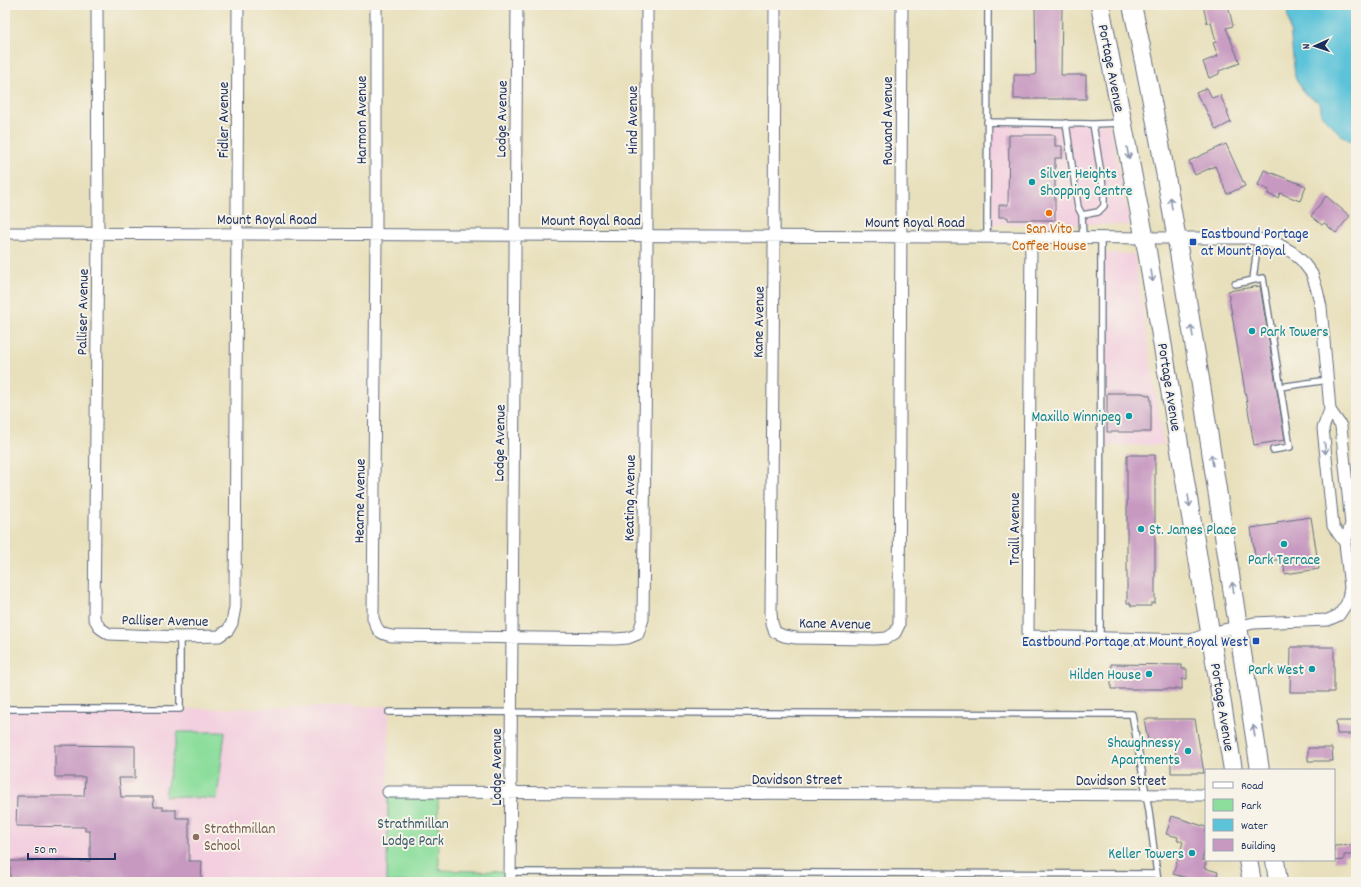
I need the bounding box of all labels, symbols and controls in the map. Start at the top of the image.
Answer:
street label: Portage Avenue [1091,22,1129,115]
north arrow [1295,26,1335,66]
text: N [1299,43,1315,50]
street label: Harmon Avenue [352,75,374,164]
street label: Rowand Avenue [878,76,900,166]
street label: Lodge Avenue [491,80,515,158]
street label: Fidler Avenue [214,81,236,158]
street label: Hind Avenue [623,85,645,154]
one-way arrow [1125,146,1133,159]
place label: Silver Heights Shopping Centre [1040,164,1133,203]
marker: Silver Heights Shopping Centre [1027,177,1037,187]
one-way arrow [1167,197,1175,210]
marker: San Vito Coffee House [1044,208,1054,218]
street label: Mount Royal Road [217,210,317,232]
street label: Mount Royal Road [541,211,641,233]
street label: Mount Royal Road [865,213,965,235]
place label: San Vito Coffee House [1012,219,1087,258]
place label: Eastbound Portage at Mount Royal [1201,224,1309,263]
marker: Eastbound Portage at Mount Royal [1188,237,1198,247]
street label: Palliser Avenue [72,268,96,356]
one-way arrow [1148,270,1156,283]
street label: Kane Avenue [748,285,772,358]
place label: Park Towers [1260,322,1328,344]
one-way arrow [1188,325,1196,338]
marker: Park Towers [1247,326,1257,336]
street label: Portage Avenue [1150,342,1186,434]
street label: Lodge Avenue [489,404,513,482]
place label: Maxillo Winnipeg [1032,407,1121,429]
marker: Maxillo Winnipeg [1124,411,1134,421]
one-way arrow [1321,441,1329,454]
street label: Keating Avenue [619,454,643,542]
one-way arrow [1208,454,1216,467]
street label: Hearne Avenue [349,458,373,544]
street label: Traill Avenue [1005,492,1027,565]
one-way arrow [1185,494,1193,507]
place label: St. James Place [1149,520,1237,542]
marker: St. James Place [1136,524,1146,534]
marker: Park Terrace [1279,539,1289,549]
place label: Park Terrace [1248,550,1321,572]
one-way arrow [1229,582,1237,595]
street label: Palliser Avenue [121,610,209,634]
street label: Kane Avenue [799,613,872,637]
place label: Eastbound Portage at Mount Royal West [1022,632,1248,654]
marker: Eastbound Portage at Mount Royal West [1251,636,1261,646]
place label: Park West [1248,660,1304,682]
street label: Portage Avenue [1203,662,1239,754]
marker: Park West [1307,664,1317,674]
place label: Hilden House [1069,665,1141,687]
marker: Hilden House [1144,669,1154,679]
one-way arrow [1250,725,1258,738]
street label: Lodge Avenue [487,728,509,806]
place label: Shaughnessy Apartments [1107,733,1181,772]
marker: Shaughnessy Apartments [1183,746,1193,756]
legend [1205,769,1335,861]
street label: Davidson Street [752,770,843,792]
street label: Davidson Street [1076,771,1167,793]
text: Road [1241,778,1263,795]
text: Park [1241,798,1262,815]
park label: Strathmillan Lodge Park [377,814,449,853]
text: Water [1241,818,1268,835]
place label: Strathmillan School [204,819,275,858]
marker: Strathmillan School [191,832,201,842]
scale bar [28,835,115,861]
text: Building [1241,838,1276,855]
text: 50 m [34,842,57,859]
place label: Keller Towers [1108,844,1184,866]
marker: Keller Towers [1187,848,1197,858]

